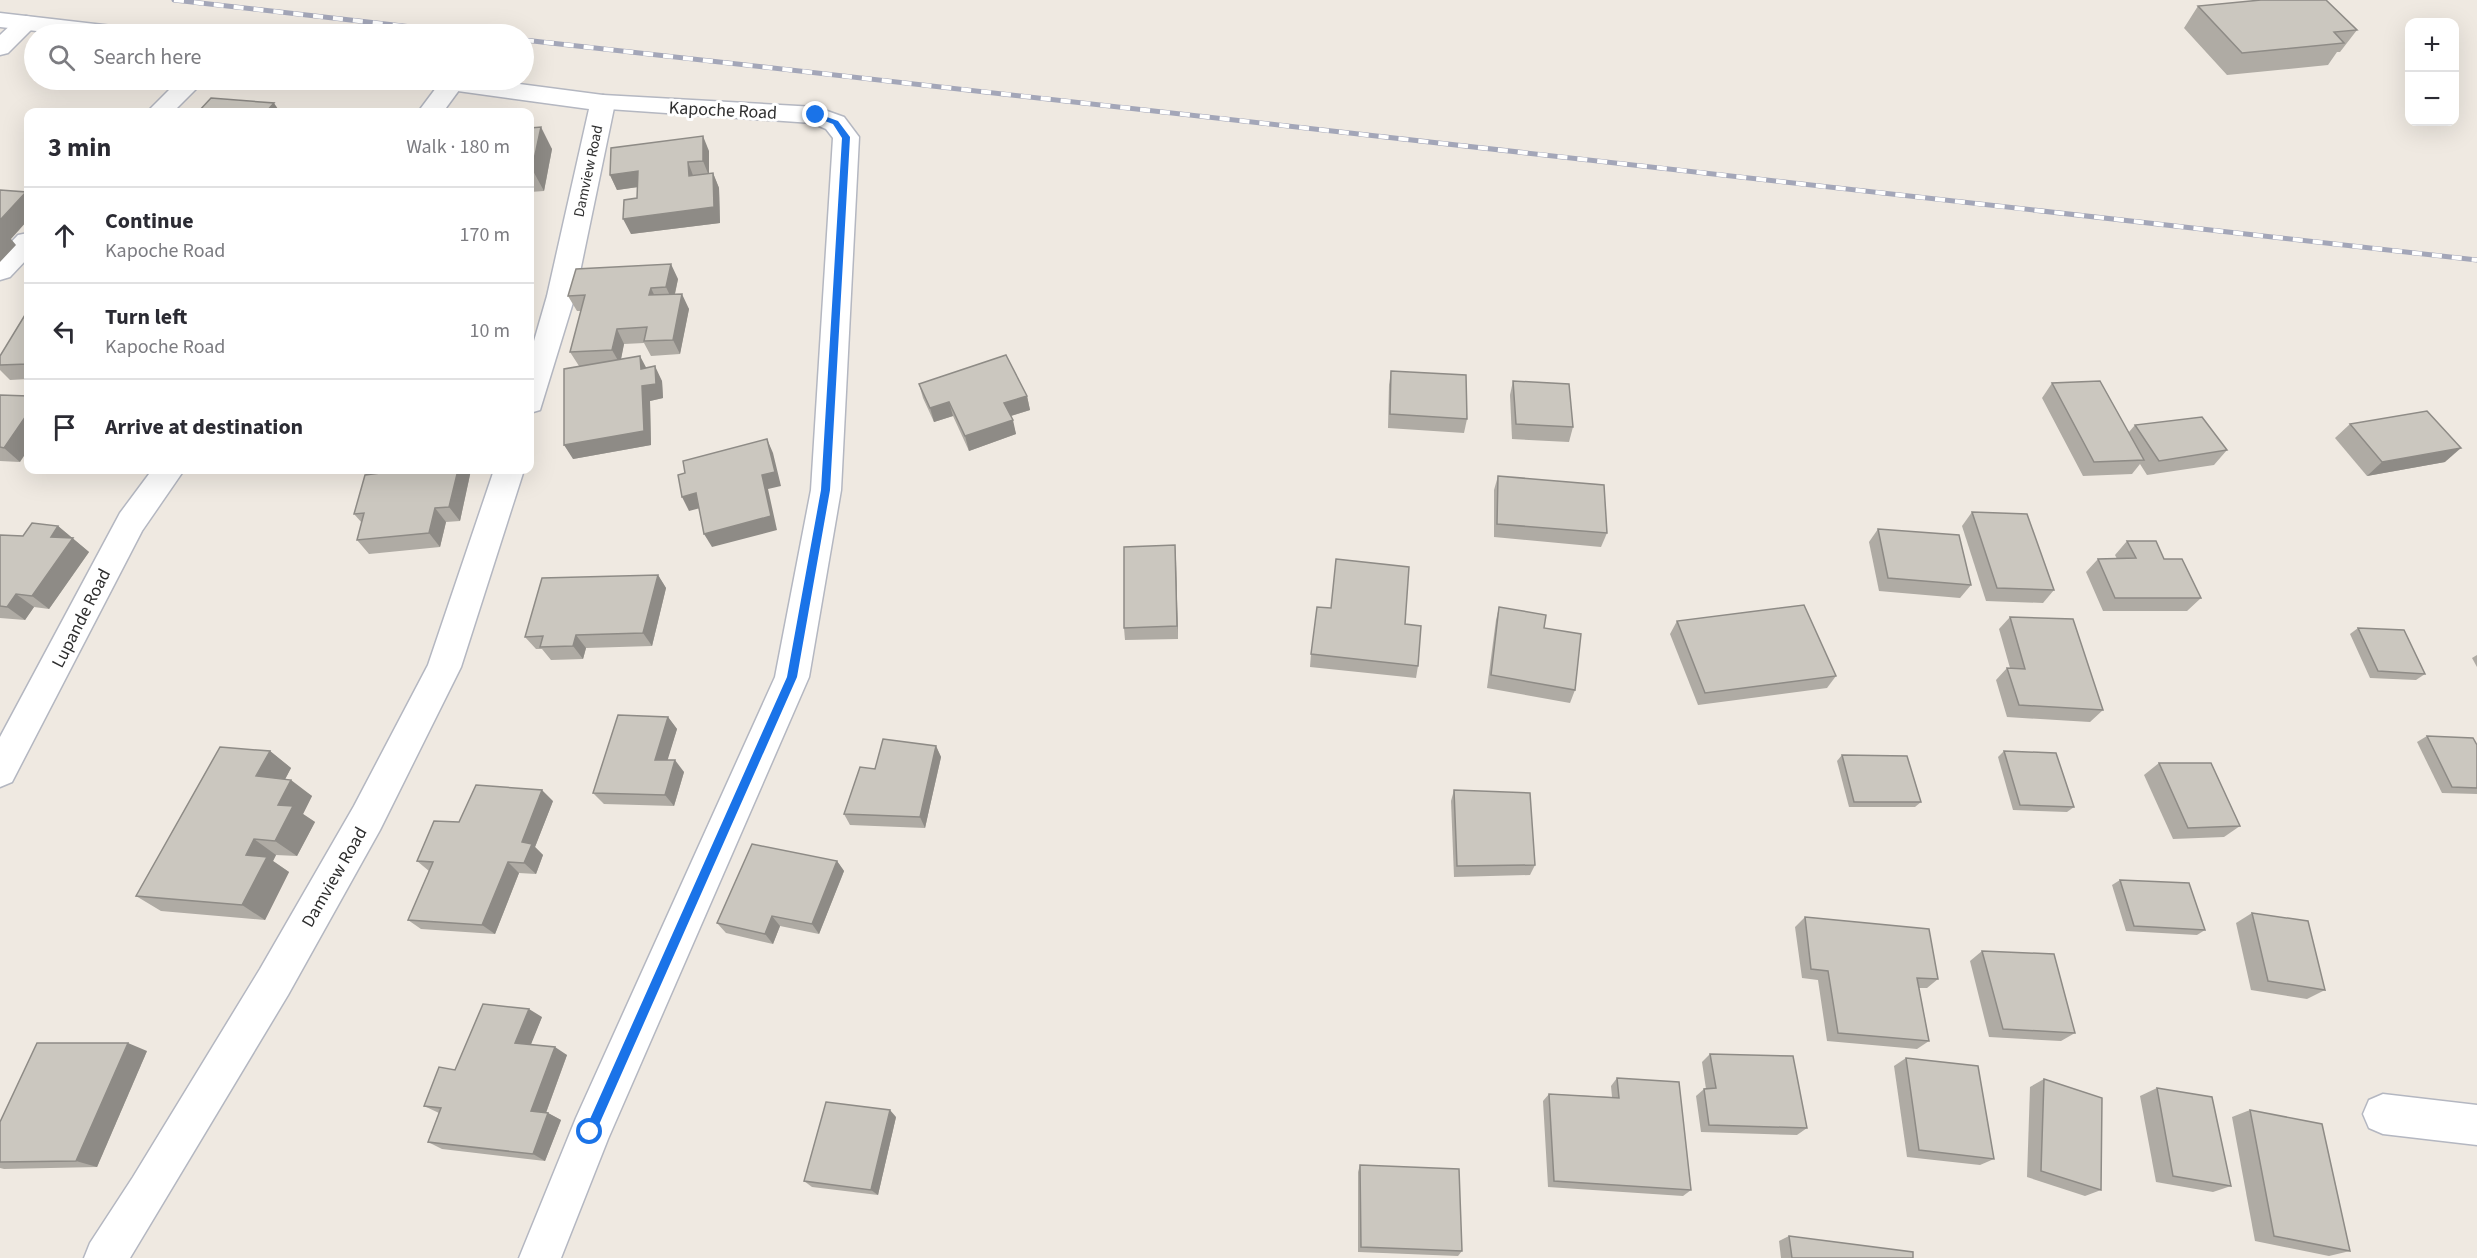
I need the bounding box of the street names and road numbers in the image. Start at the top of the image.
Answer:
street label: Kapoche Road [668,95,778,126]
street label: Damview Road [569,123,608,219]
street label: Lupande Road [46,564,117,672]
street label: Damview Road [296,822,373,932]

